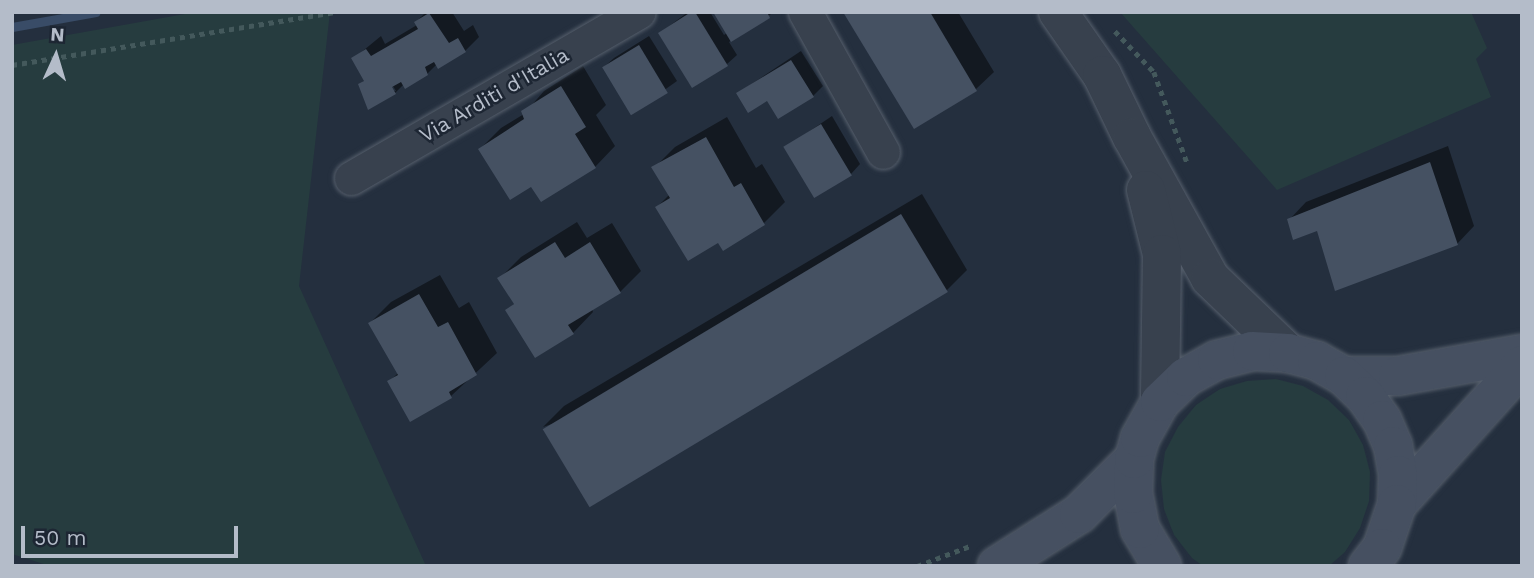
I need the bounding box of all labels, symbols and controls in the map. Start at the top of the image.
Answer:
north arrow [21,21,91,91]
text: N [50,23,65,47]
street label: Via Arditi d'Italia [414,42,574,148]
scale bar [24,512,242,556]
text: 50 m [34,525,86,550]

